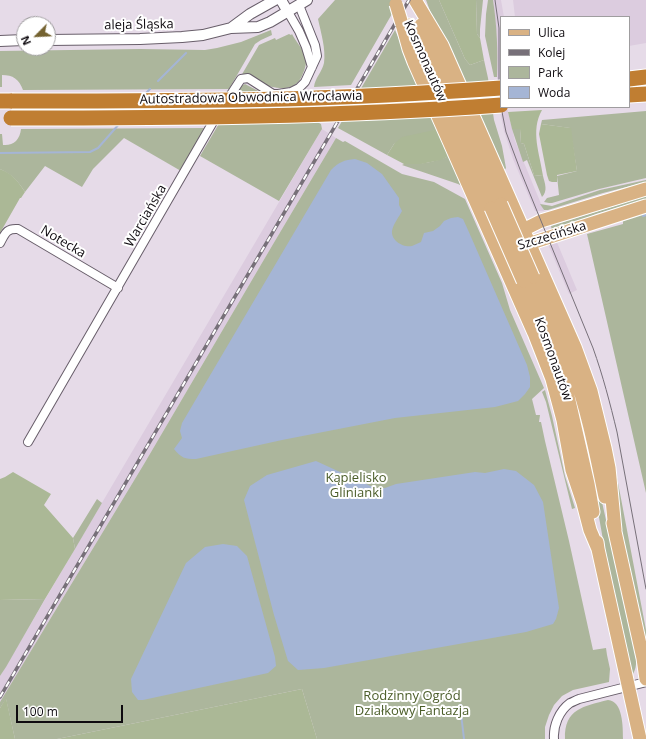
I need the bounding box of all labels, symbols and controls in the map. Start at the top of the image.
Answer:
north arrow [16,16,56,56]
legend [500,16,630,108]
street label: aleja Śląska [104,17,174,33]
street label: Kosmonautów [400,18,450,104]
text: Ulica [538,24,565,41]
text: N [17,34,34,48]
text: Kolej [538,44,565,61]
text: Park [538,64,563,81]
text: Woda [538,84,570,101]
street label: Autostradowa Obwodnica Wrocławia [139,88,363,108]
street label: Warciańska [122,182,170,250]
street label: Szczecińska [516,218,588,254]
street label: Notecka [38,222,88,262]
street label: Kosmonautów [531,315,575,403]
park label: Kąpielisko Glinianki [325,470,387,501]
park label: Rodzinny Ogród Działkowy Fantazja [355,688,469,719]
scale bar [18,697,125,723]
text: 100 m [23,703,58,720]

